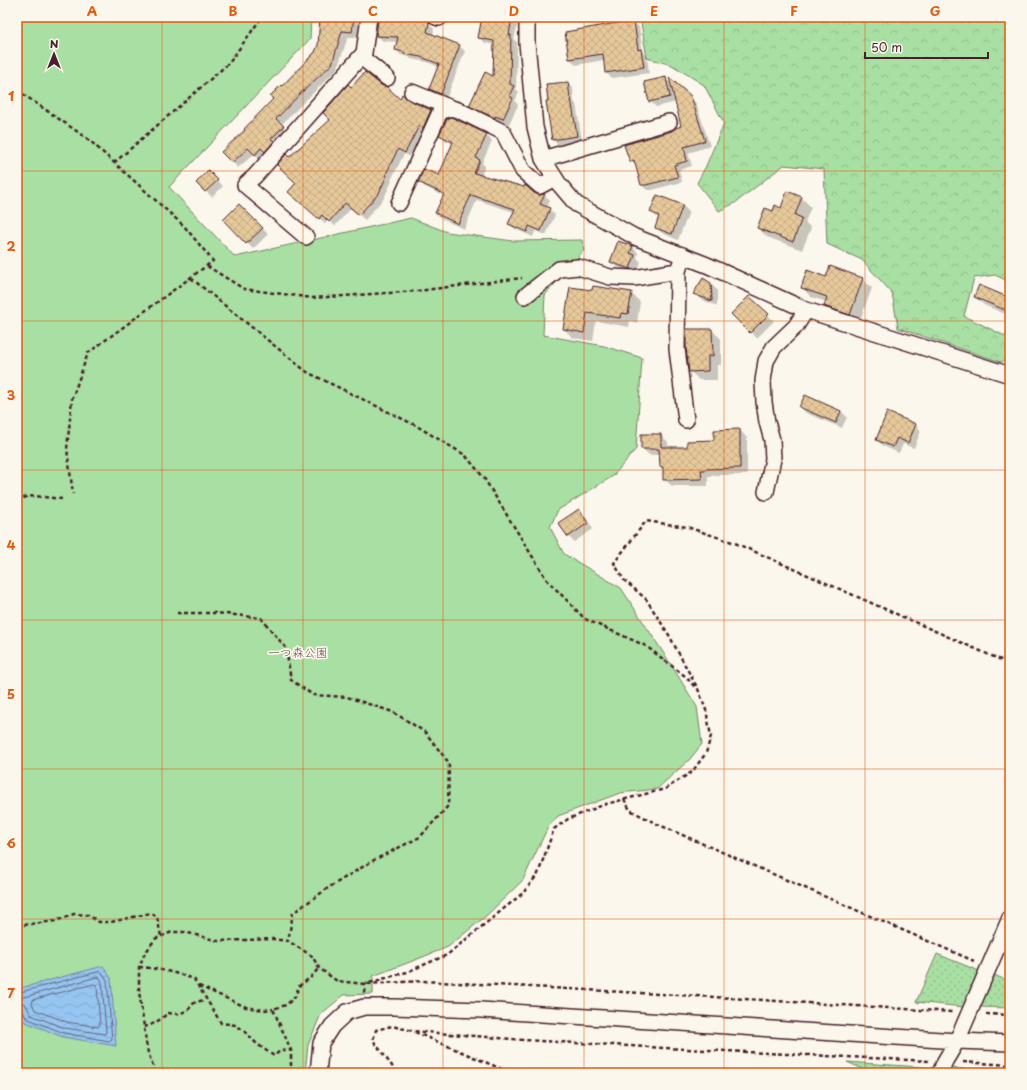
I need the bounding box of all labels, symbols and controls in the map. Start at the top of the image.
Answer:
text: A [87,1,97,20]
text: B [229,1,238,20]
text: C [368,1,378,20]
text: D [509,1,519,20]
text: E [650,1,658,20]
text: F [790,1,798,20]
text: G [930,1,940,20]
north arrow [34,34,74,74]
scale bar [865,34,988,60]
text: N [50,35,59,52]
text: 50 m [871,38,902,56]
text: 1 [8,86,14,105]
text: 2 [6,236,16,255]
text: 3 [7,385,16,404]
text: 4 [7,535,16,554]
park label: 一つ森公園 [268,643,328,661]
text: 5 [7,684,15,703]
text: 6 [6,833,16,852]
text: 7 [7,983,15,1002]

